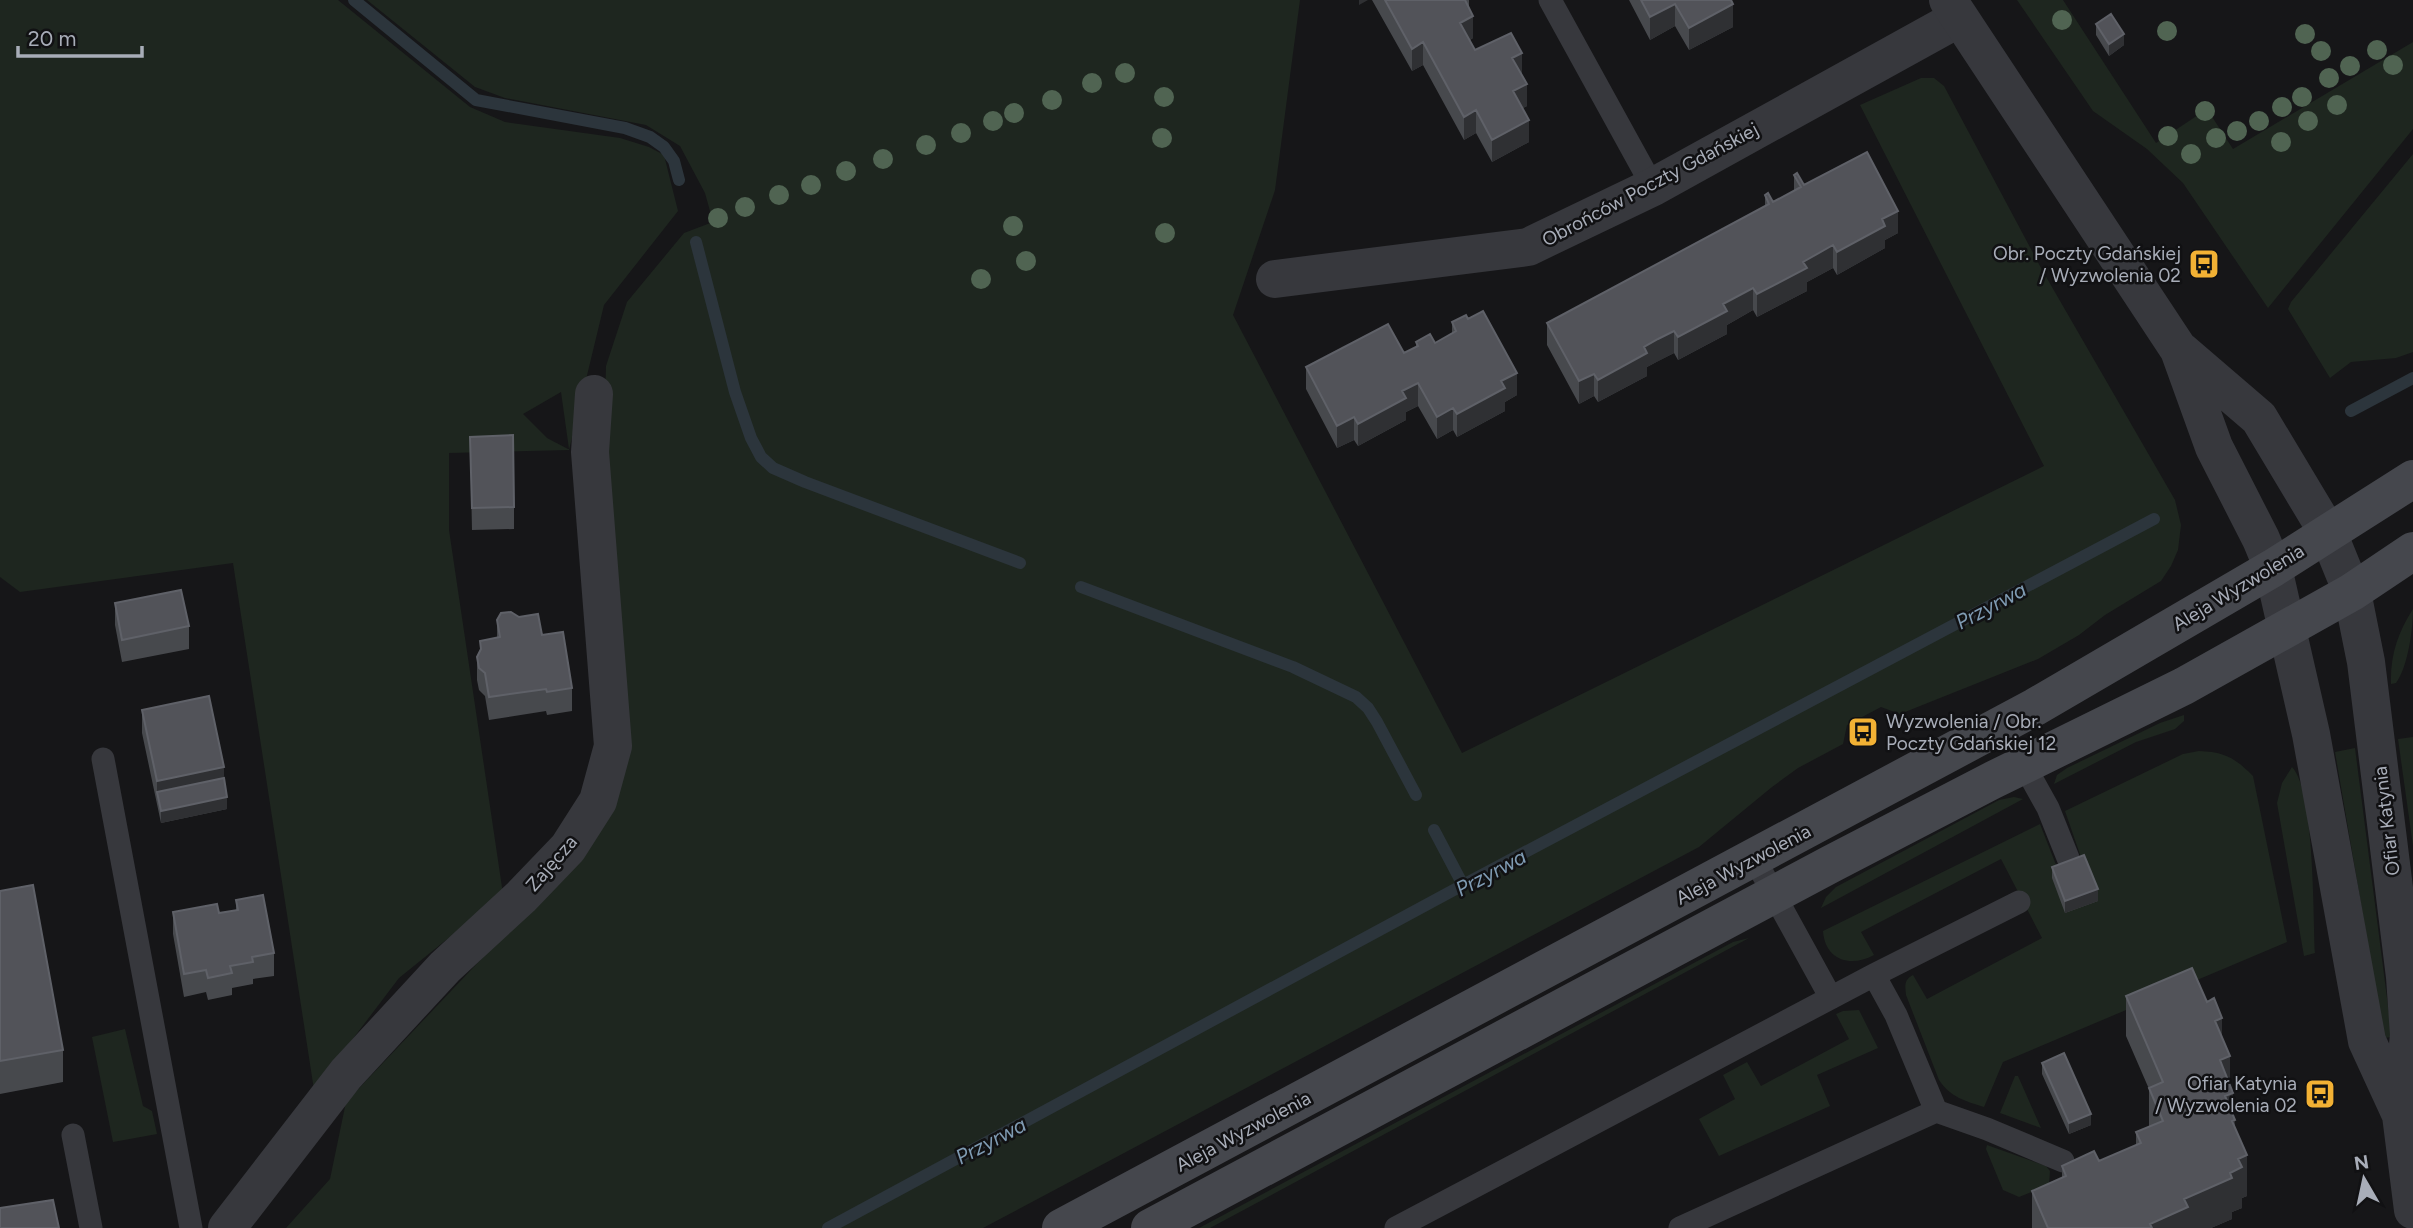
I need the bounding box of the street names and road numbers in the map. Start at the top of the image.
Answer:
street label: Obrońców Poczty Gdańskiej [1538,118,1762,251]
street label: Aleja Wyzwolenia [2168,539,2308,636]
street label: Ofiar Katynia [2368,765,2405,877]
street label: Aleja Wyzwolenia [1672,819,1815,910]
street label: Zajęcza [521,831,582,896]
street label: Aleja Wyzwolenia [1172,1086,1315,1177]

